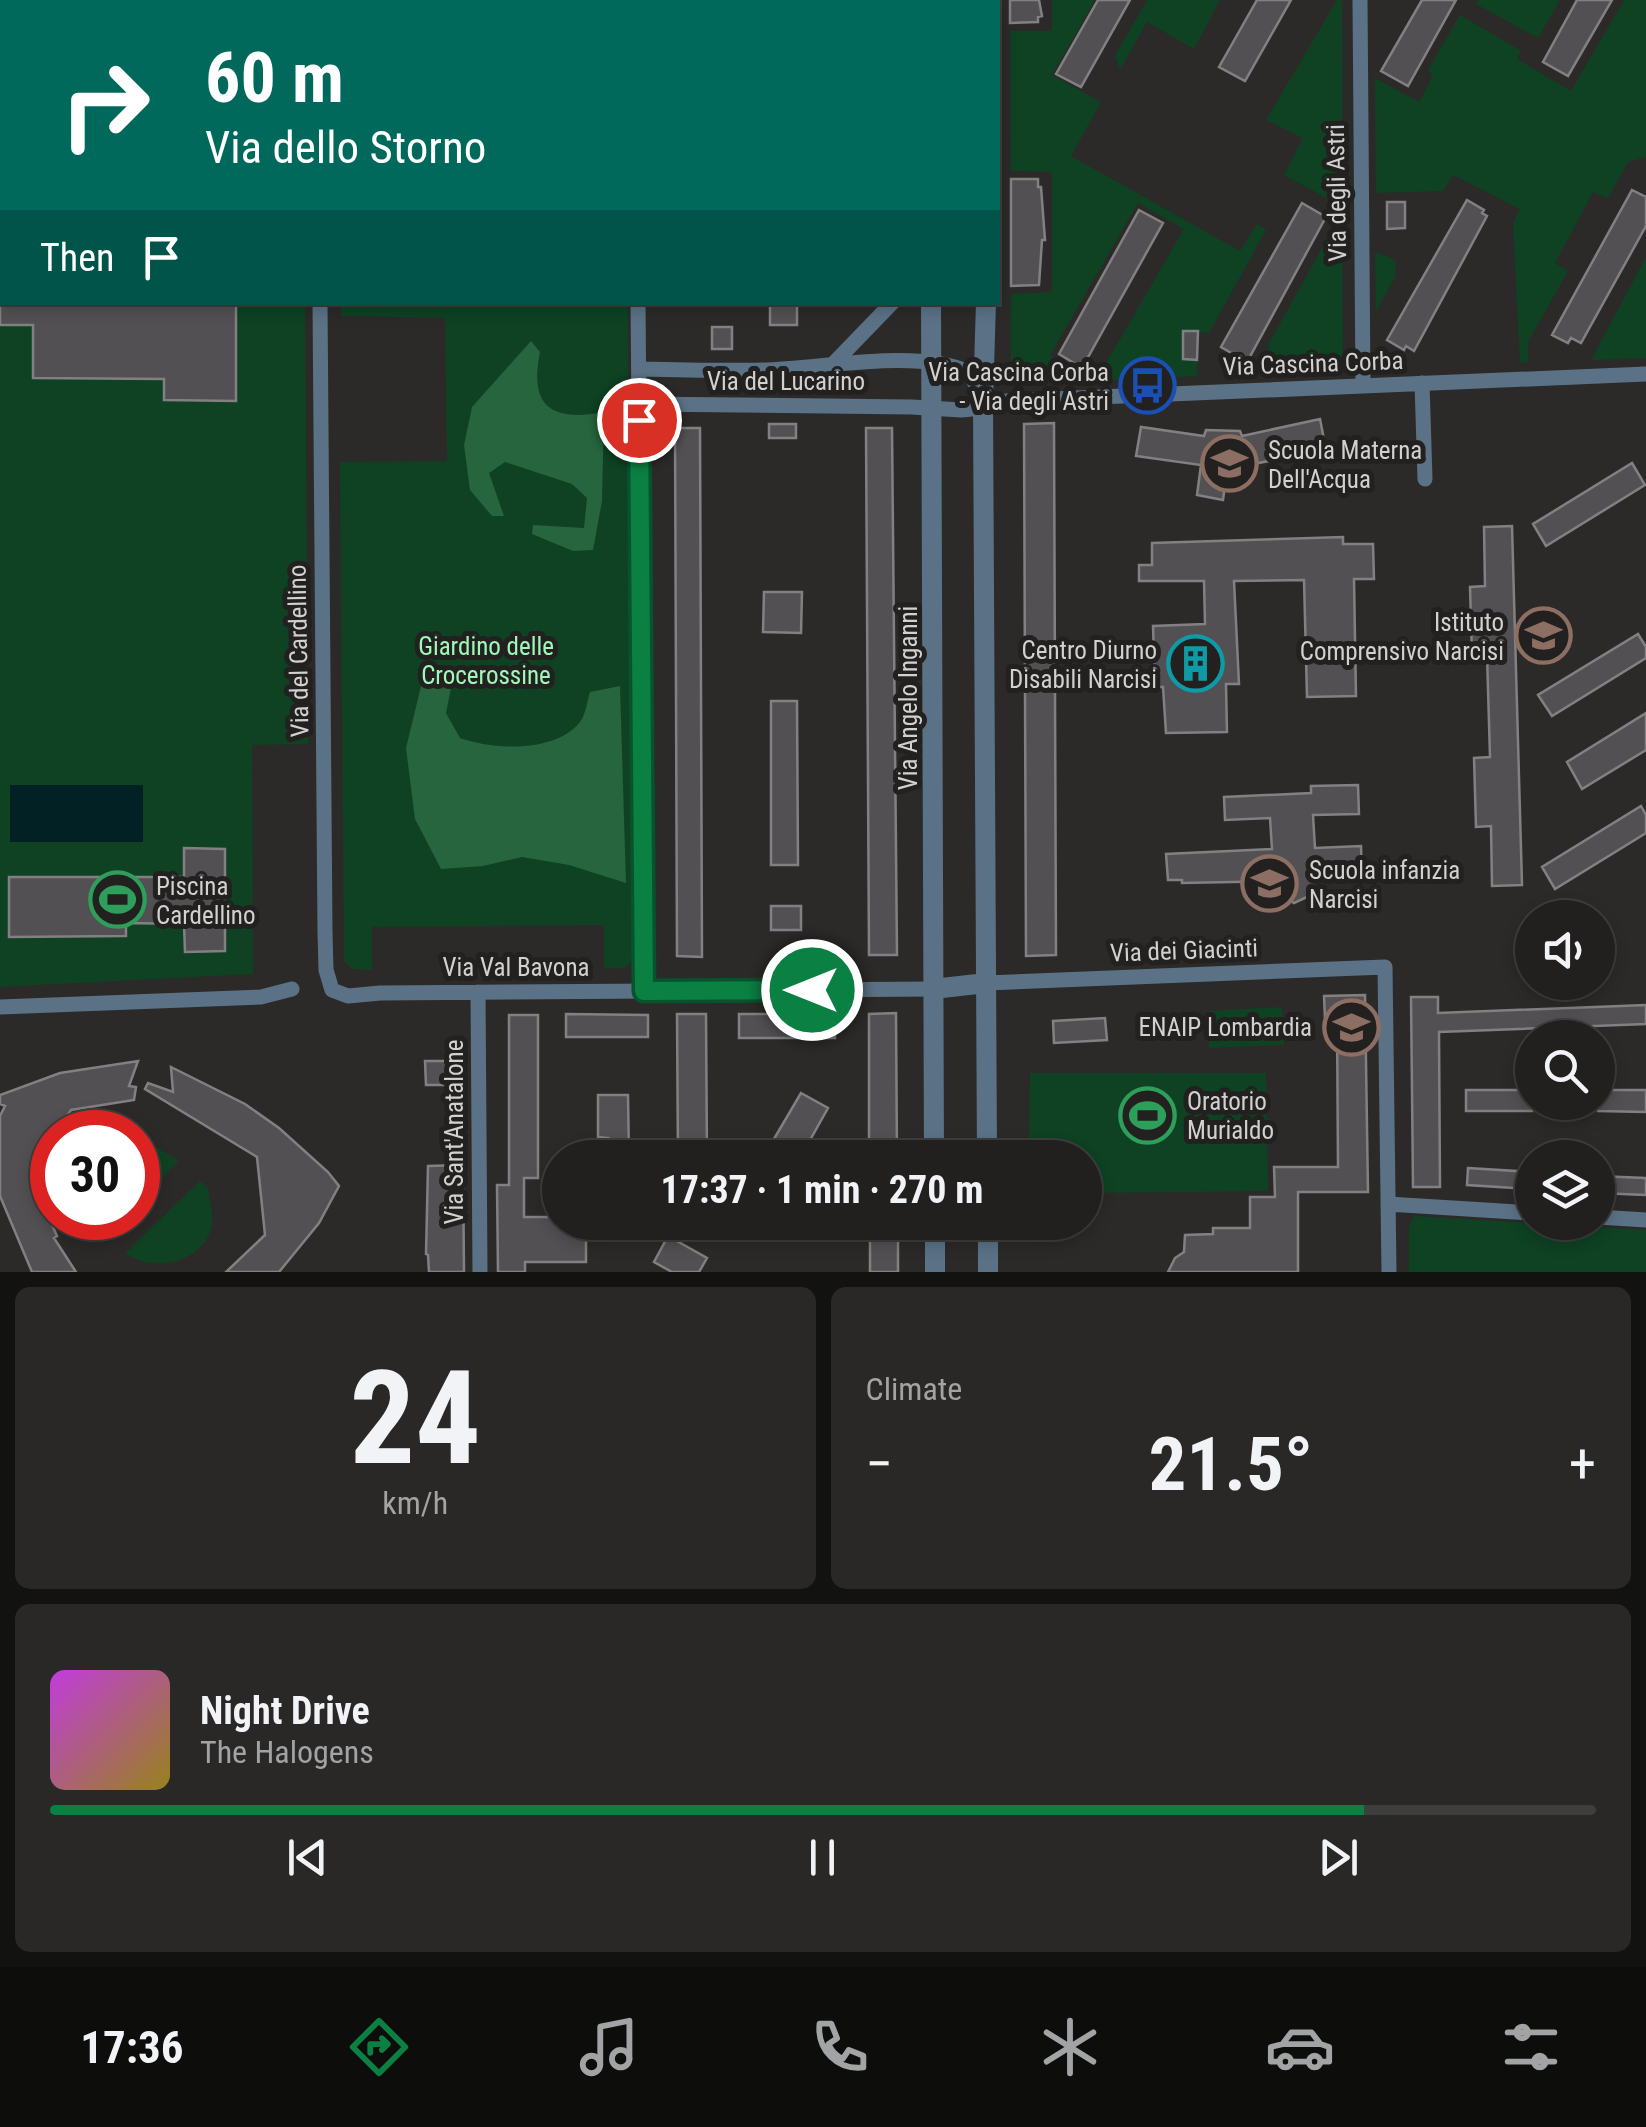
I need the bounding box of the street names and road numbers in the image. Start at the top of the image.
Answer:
street label: Via degli Astri [1321,124,1352,262]
street label: Via Cascina Corba [1222,346,1404,381]
street label: Via del Lucarino [707,367,865,396]
street label: Via del Cardellino [282,564,315,738]
street label: Via Angelo Inganni [894,606,923,790]
street label: Via dei Giacinti [1110,933,1259,968]
street label: Via Val Bavona [443,953,589,982]
street label: Via Sant'Anatalone [440,1040,469,1224]

